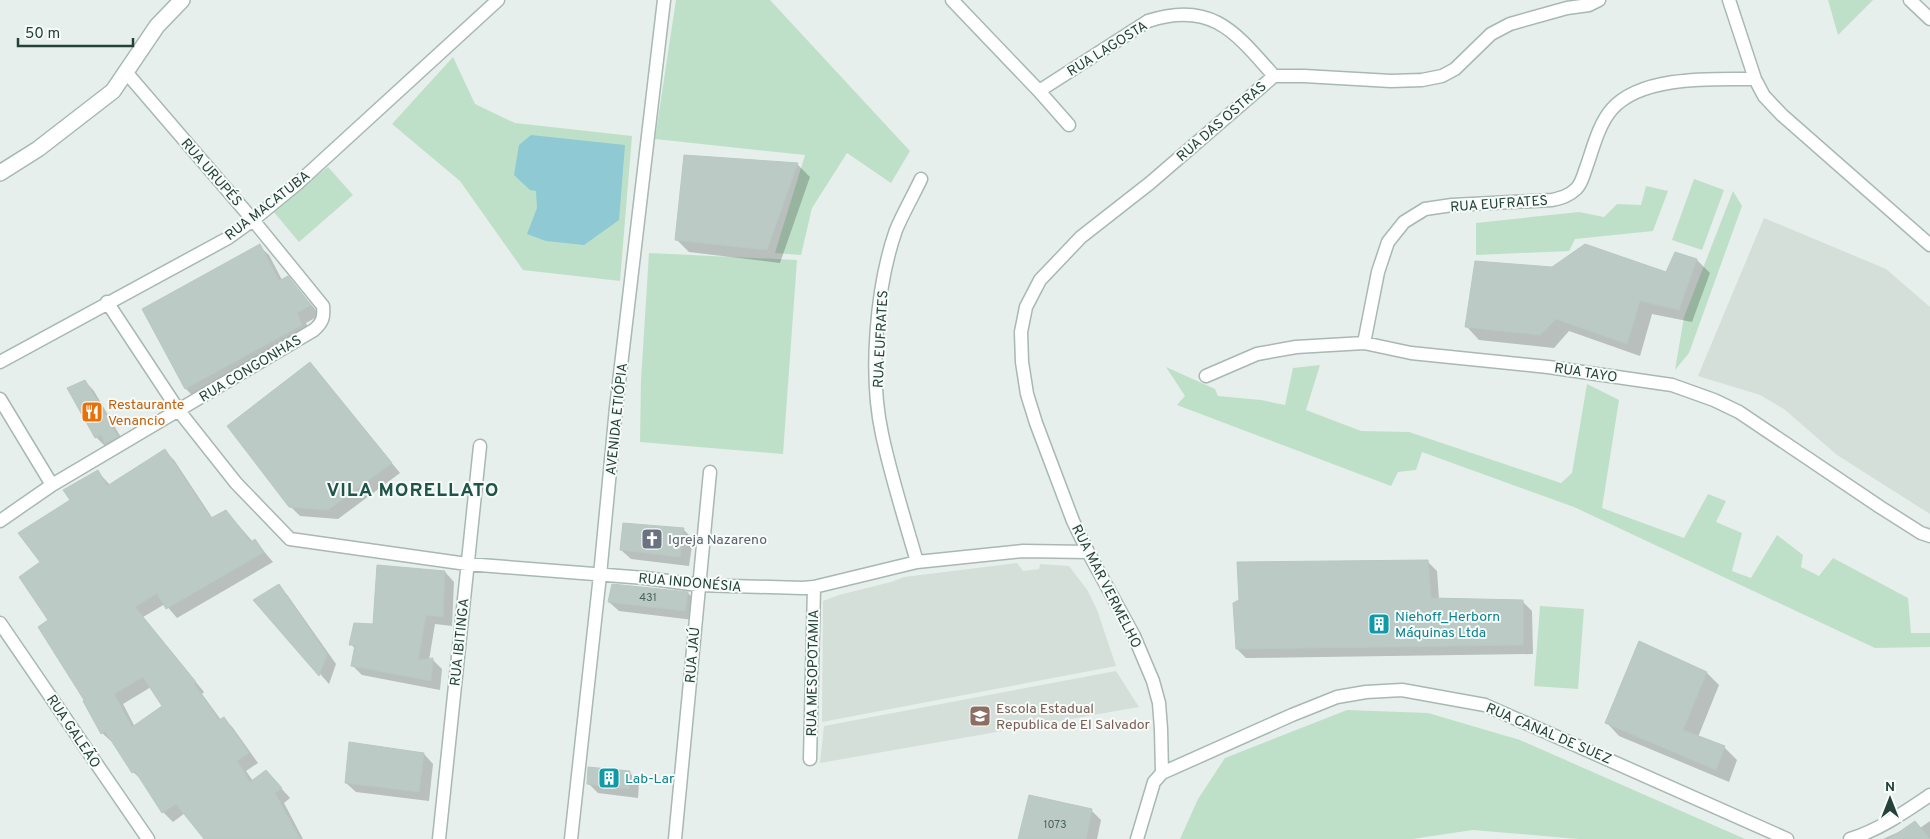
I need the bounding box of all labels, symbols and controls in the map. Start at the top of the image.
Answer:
scale bar [18,15,132,47]
street label: RUA LAGOSTA [1065,18,1151,81]
text: 50 m [25,25,60,44]
street label: RUA DAS OSTRAS [1174,79,1270,166]
street label: RUA URUPÉS [177,135,246,210]
street label: RUA MACATUBA [222,168,314,245]
street label: RUA EUFRATES [1450,193,1549,216]
street label: RUA EUFRATES [870,290,893,388]
street label: RUA CONGONHAS [197,332,305,406]
street label: RUA TAYO [1553,360,1619,387]
street label: AVENIDA ETIÓPIA [602,362,632,476]
place label: Restaurante Venancio [108,397,184,430]
restaurant icon: Restaurante Venancio [80,400,104,424]
district label: VILA MORELLATO [327,479,499,503]
street label: RUA MAR VERMELHO [1067,522,1144,651]
church icon: Igreja Nazareno [640,527,664,551]
place label: Igreja Nazareno [668,532,767,549]
street label: RUA INDONÉSIA [638,570,742,596]
house number: 431 [639,591,657,605]
street label: RUA IBITINGA [447,597,474,687]
street label: RUA MESOPOTAMIA [804,609,823,737]
place label: Niehoff_Herborn Máquinas Ltda [1395,609,1500,642]
building icon: Niehoff_Herborn Máquinas Ltda [1367,612,1391,636]
street label: RUA JAÚ [682,626,704,684]
street label: RUA GALEÃO [42,692,104,772]
street label: RUA CANAL DE SUEZ [1483,700,1614,769]
place label: Escola Estadual Republica de El Salvador [996,701,1151,734]
school or university icon: Escola Estadual Republica de El Salvador [968,704,992,728]
building icon: Lab-Lar [597,766,621,790]
place label: Lab-Lar [625,771,675,788]
north arrow [1865,774,1915,824]
text: N [1885,779,1895,796]
house number: 1073 [1043,818,1067,832]

